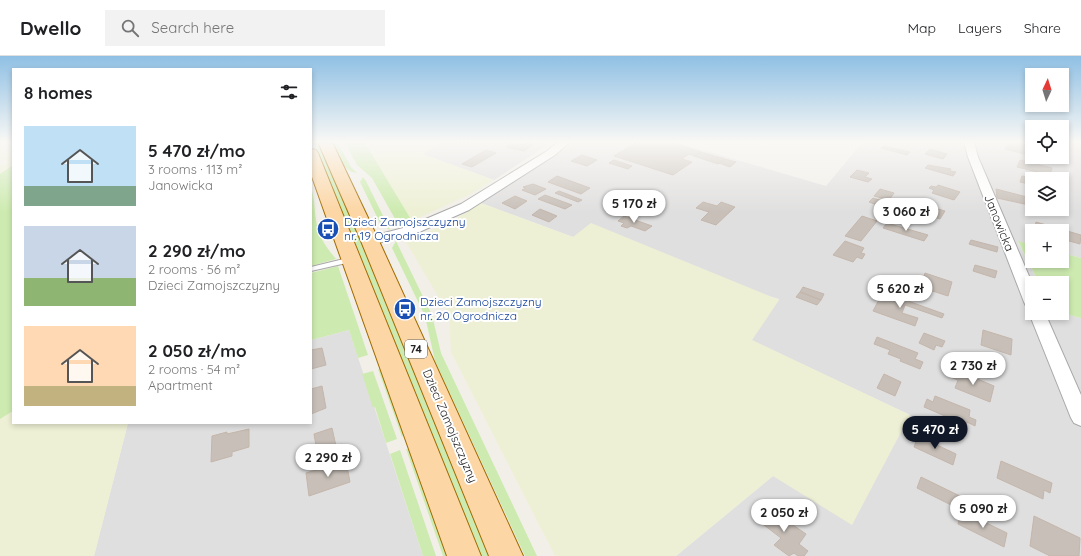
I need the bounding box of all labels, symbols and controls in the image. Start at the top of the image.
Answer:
search box [105,10,385,46]
text: Dwello [20,16,81,40]
icon: search [119,17,141,39]
text: Search here [151,18,234,37]
text: Map [907,19,936,37]
text: Layers [958,19,1002,37]
text: Share [1024,19,1061,37]
north arrow [1025,68,1069,112]
map controls [1025,68,1069,320]
icon: filters [278,81,300,103]
text: 8 homes [24,82,93,103]
button: locate [1025,120,1069,164]
text: 5 470 zł/mo [148,140,245,161]
icon: home [56,142,104,190]
text: 3 rooms · 113 m² [148,161,242,177]
button: layers [1025,172,1069,216]
text: Janowicka [148,177,213,193]
pin: 5 170 zł [593,190,675,224]
street label: Janowicka [981,192,1018,253]
text: 5 170 zł [612,195,656,211]
pin: 3 060 zł [865,198,947,232]
text: 3 060 zł [882,203,930,219]
place label: Dzieci Zamojszczyzny nr. 19 Ogrodnicza [344,214,466,243]
bus stop icon: Dzieci Zamojszczyzny nr. 19 Ogrodnicza [315,216,341,242]
button: + [1025,224,1069,268]
text: 2 290 zł/mo [148,240,246,261]
icon: home [56,242,104,290]
text: 2 rooms · 56 m² [148,261,240,277]
pin: 5 620 zł [859,275,941,309]
button: − [1025,276,1069,320]
text: Dzieci Zamojszczyzny [148,277,280,293]
text: 5 620 zł [876,280,924,296]
place label: Dzieci Zamojszczyzny nr. 20 Ogrodnicza [420,294,542,323]
bus stop icon: Dzieci Zamojszczyzny nr. 20 Ogrodnicza [392,296,418,322]
text: 2 050 zł/mo [148,340,247,361]
road number: 74 [405,340,427,358]
icon: home [56,342,104,390]
pin: 2 730 zł [932,352,1014,386]
text: 2 730 zł [950,357,996,373]
text: 2 rooms · 54 m² [148,361,240,377]
street label: Dzieci Zamojszczyzny [420,367,481,485]
text: Apartment [148,377,213,393]
pin: 5 470 zł [894,416,976,450]
text: 5 470 zł [912,421,958,437]
pin: 2 290 zł [287,444,369,478]
text: 2 290 zł [304,449,352,465]
pin: 5 090 zł [942,495,1024,529]
pin: 2 050 zł [743,499,825,533]
text: 5 090 zł [959,500,1007,516]
text: 2 050 zł [760,504,808,520]

